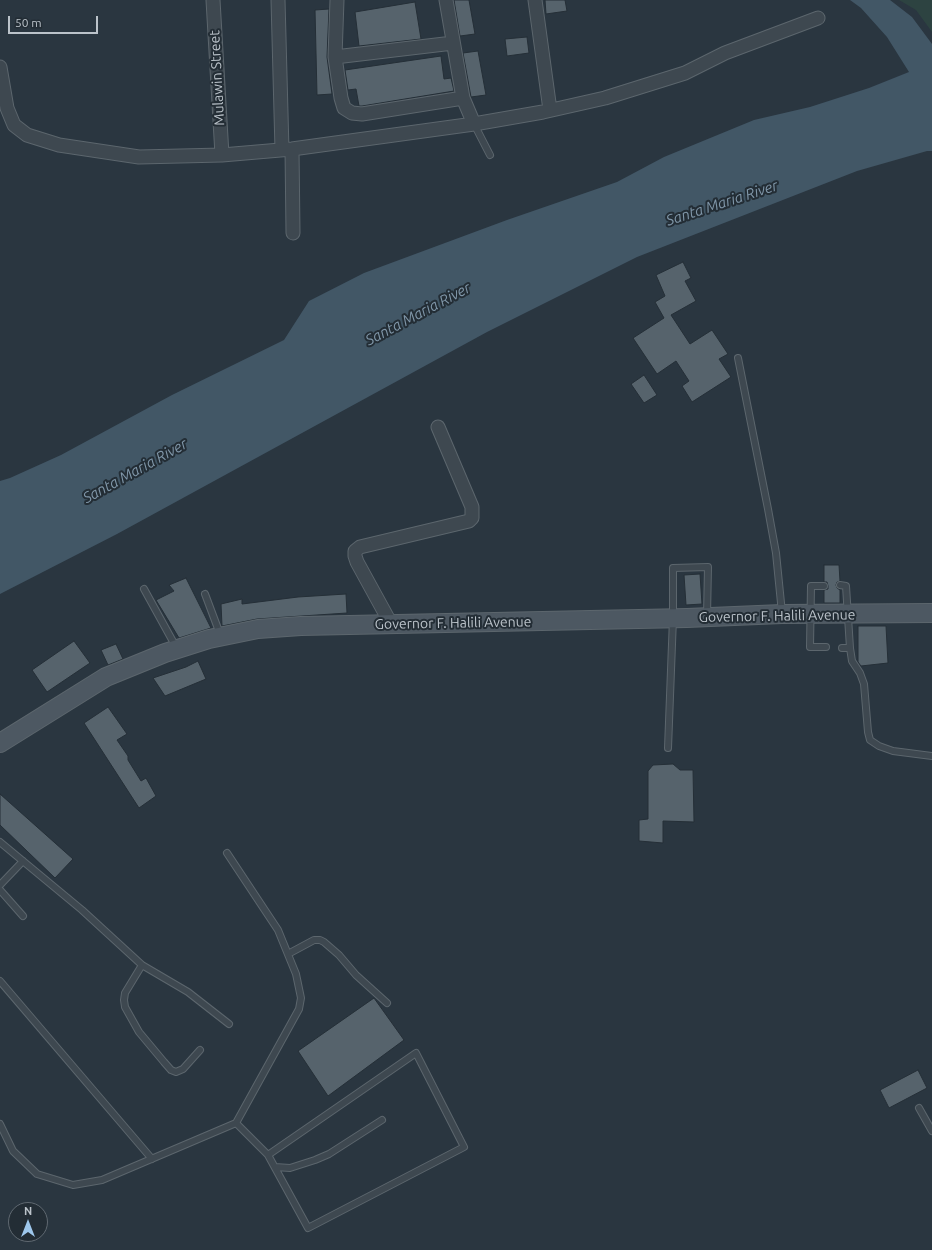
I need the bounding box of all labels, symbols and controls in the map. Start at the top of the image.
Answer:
scale bar [10,8,100,34]
text: 50 m [15,16,42,29]
street label: Mulawin Street [206,30,228,126]
water label: Santa Maria River [664,176,780,230]
water label: Santa Maria River [362,279,474,349]
water label: Santa Maria River [80,435,190,507]
street label: Governor F. Halili Avenue [699,606,855,626]
street label: Governor F. Halili Avenue [375,613,531,633]
north arrow [8,1202,48,1242]
text: N [24,1205,32,1217]

